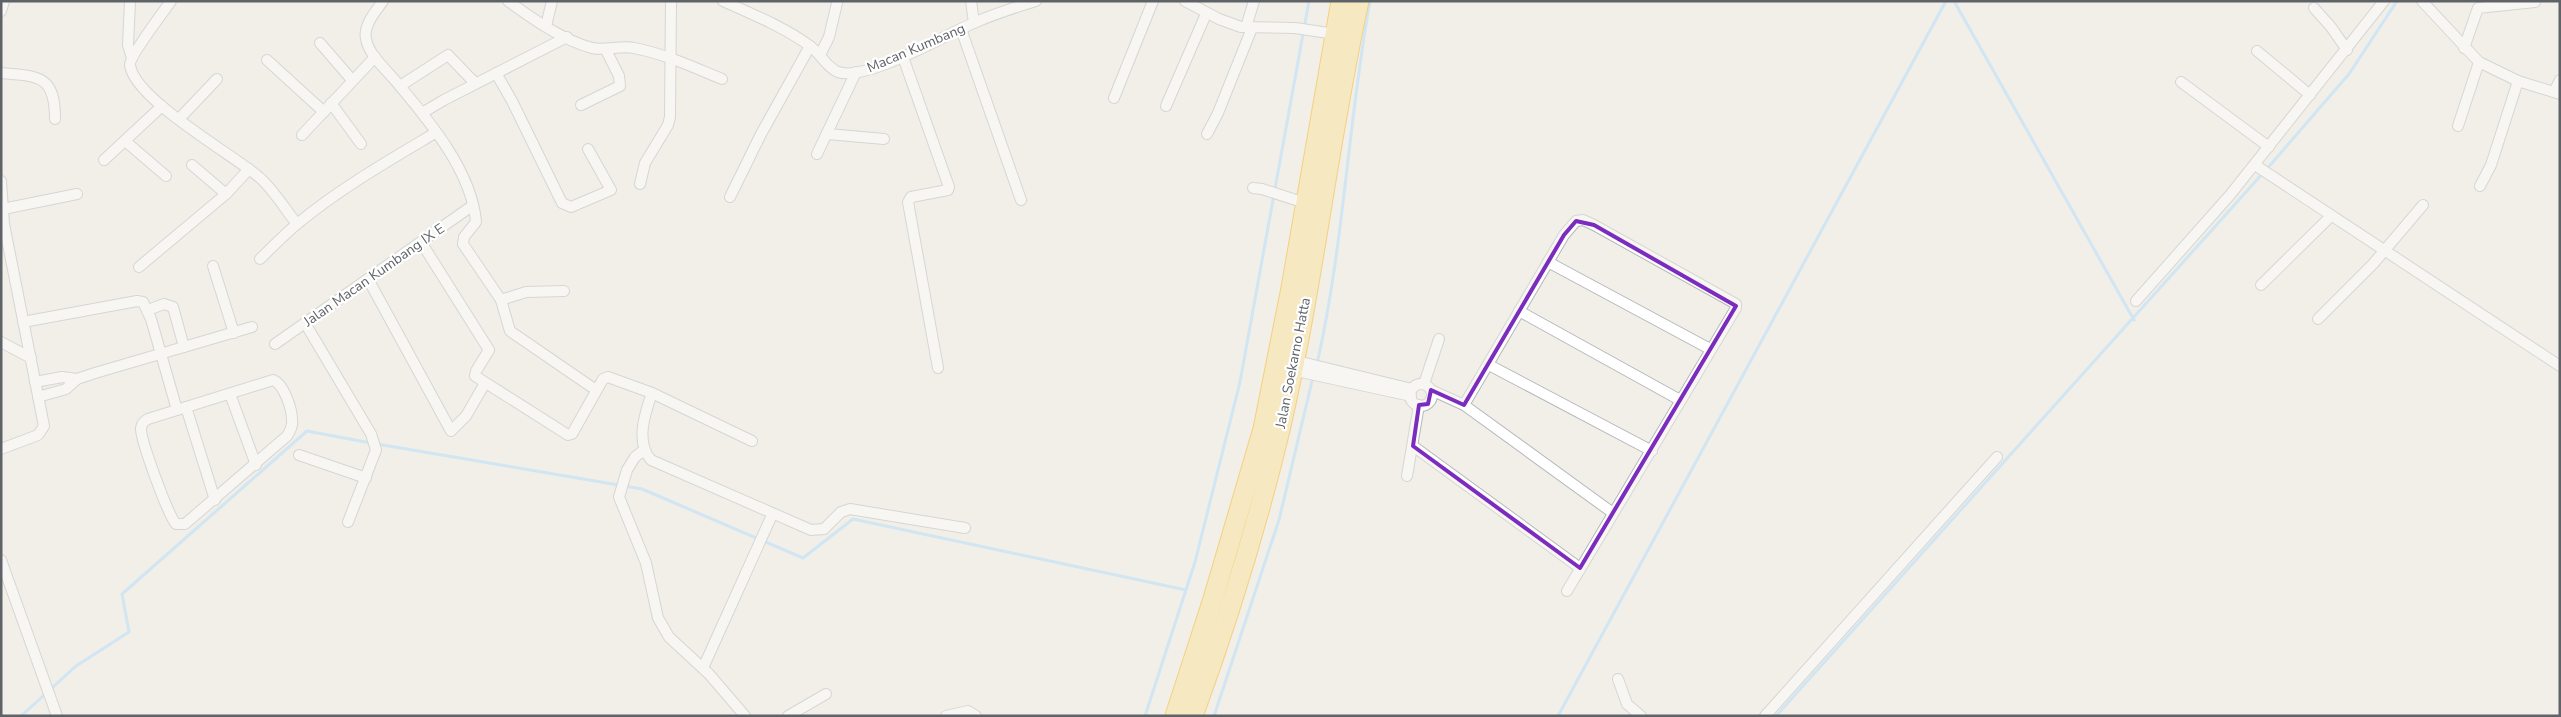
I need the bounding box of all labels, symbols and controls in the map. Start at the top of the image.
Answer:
street label: Macan Kumbang [864,19,968,77]
street label: Jalan Macan Kumbang IX E [299,219,448,332]
street label: Jalan Soekarno Hatta [1271,296,1315,431]

